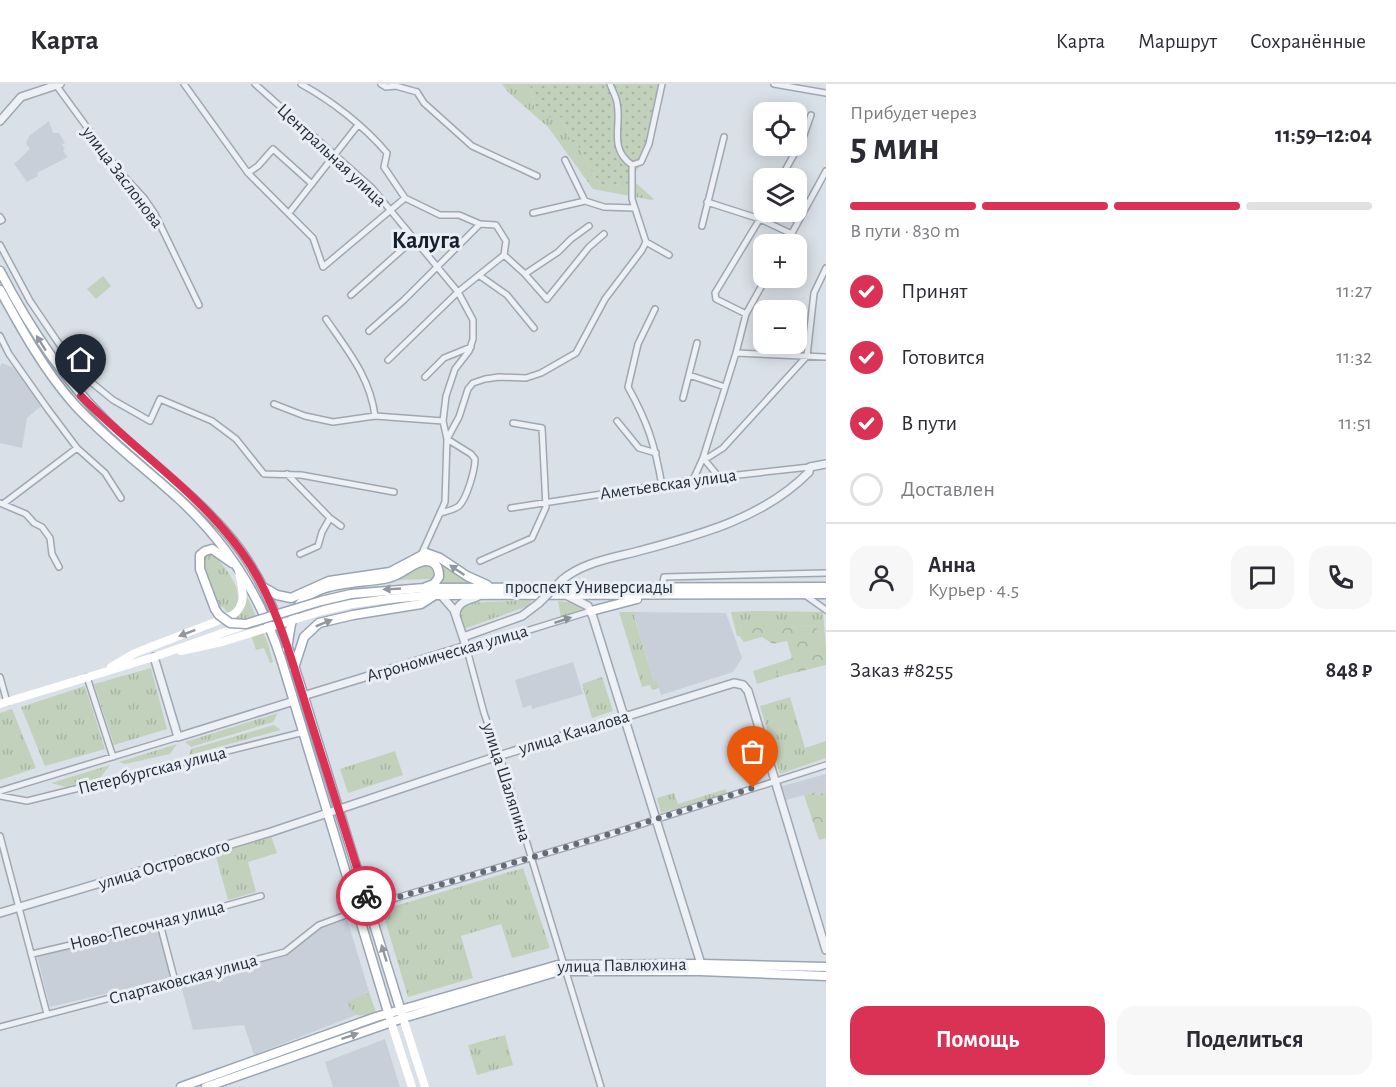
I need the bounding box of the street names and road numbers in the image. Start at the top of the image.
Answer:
street label: Центральная улица [273,101,389,211]
street label: улица Заслонова [78,123,166,232]
street label: Аметьевская улица [599,466,738,503]
street label: проспект Универсиады [505,579,673,597]
street label: Агрономическая улица [365,622,530,686]
street label: улица Качалова [516,708,632,759]
street label: улица Шаляпина [478,720,534,844]
street label: Петербургская улица [76,743,228,798]
street label: улица Островского [96,836,232,894]
street label: Ново-Песочная улица [68,898,226,954]
street label: Спартаковская улица [107,951,259,1008]
street label: улица Павлюхина [556,956,687,976]

